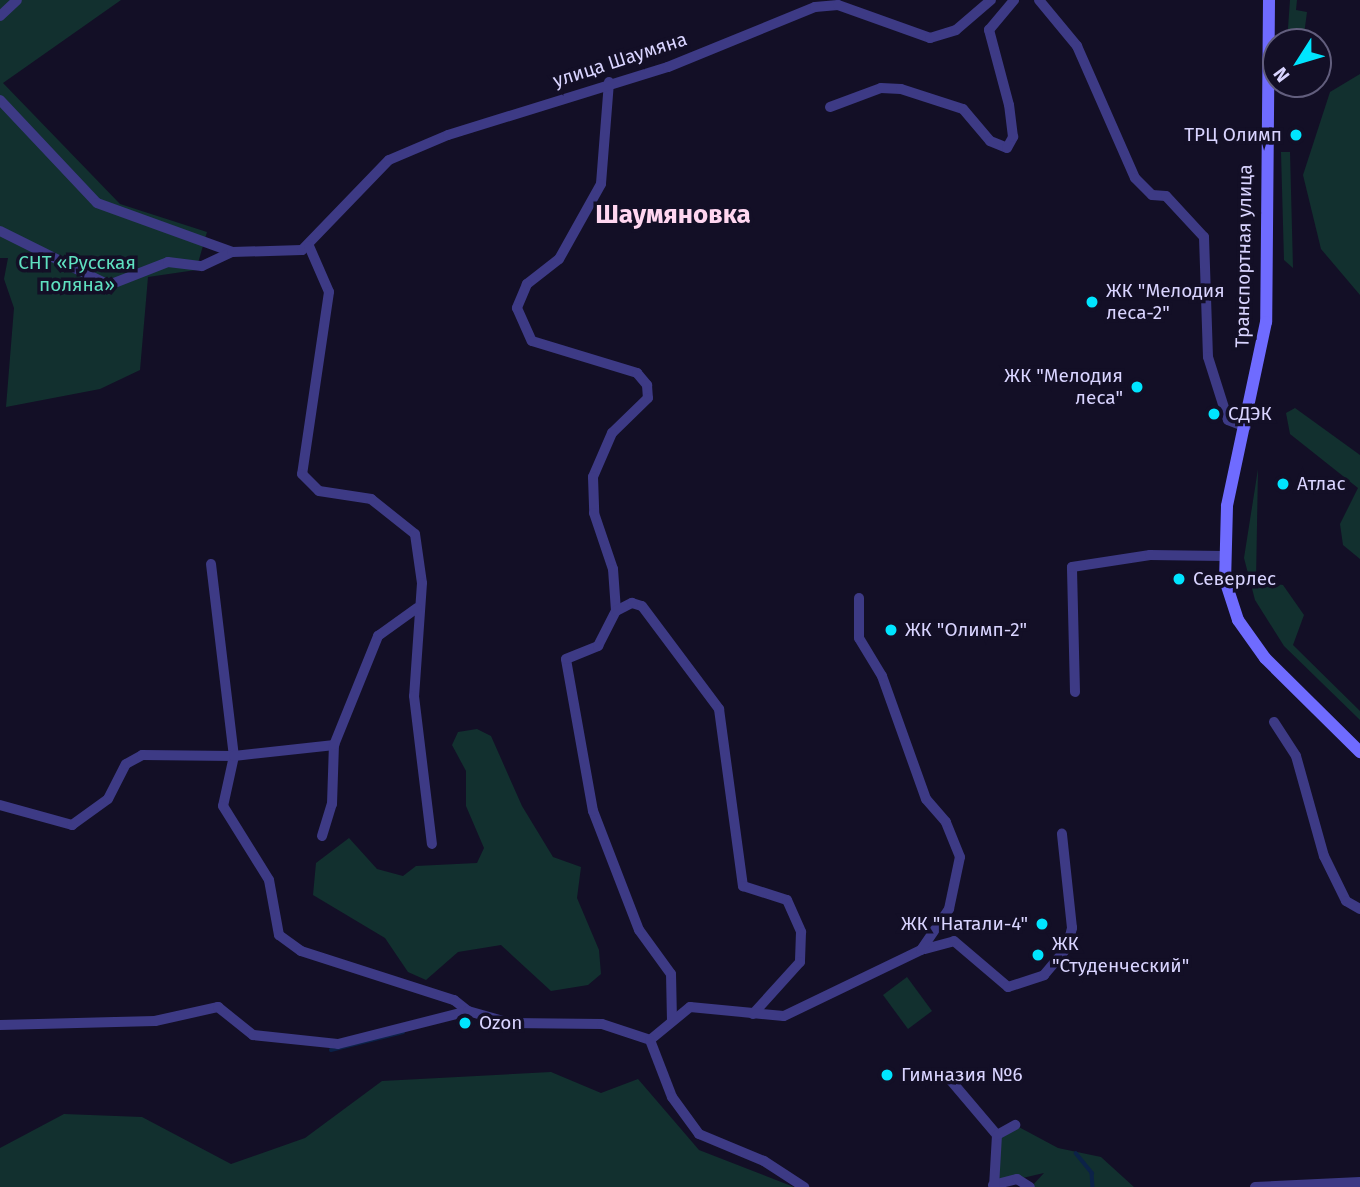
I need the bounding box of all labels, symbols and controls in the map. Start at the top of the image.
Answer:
street label: улица Шаумяна [550,28,690,92]
north arrow [1262,28,1332,98]
text: N [1268,63,1294,87]
place label: ТРЦ Олимп [1184,124,1282,146]
marker: ТРЦ Олимп [1288,127,1304,143]
street label: Транспортная улица [1231,164,1257,348]
district label: Шаумяновка [595,199,751,231]
park label: СНТ «Русская поляна» [18,252,136,296]
place label: ЖК "Мелодия леса-2" [1106,280,1225,324]
marker: ЖК "Мелодия леса-2" [1084,294,1100,310]
place label: ЖК "Мелодия леса" [1004,365,1123,409]
marker: ЖК "Мелодия леса" [1129,379,1145,395]
place label: СДЭК [1228,403,1272,425]
marker: СДЭК [1206,406,1222,422]
place label: Атлас [1297,473,1346,495]
marker: Атлас [1275,476,1291,492]
place label: Северлес [1193,568,1276,590]
marker: Северлес [1171,571,1187,587]
place label: ЖК "Олимп-2" [905,619,1027,641]
marker: ЖК "Олимп-2" [883,622,899,638]
place label: ЖК "Натали-4" [901,913,1028,935]
marker: ЖК "Натали-4" [1034,916,1050,932]
place label: ЖК "Студенческий" [1052,933,1189,977]
marker: ЖК "Студенческий" [1030,947,1046,963]
place label: Ozon [479,1012,522,1034]
marker: Ozon [457,1015,473,1031]
place label: Гимназия №6 [901,1064,1023,1086]
marker: Гимназия №6 [879,1067,895,1083]

